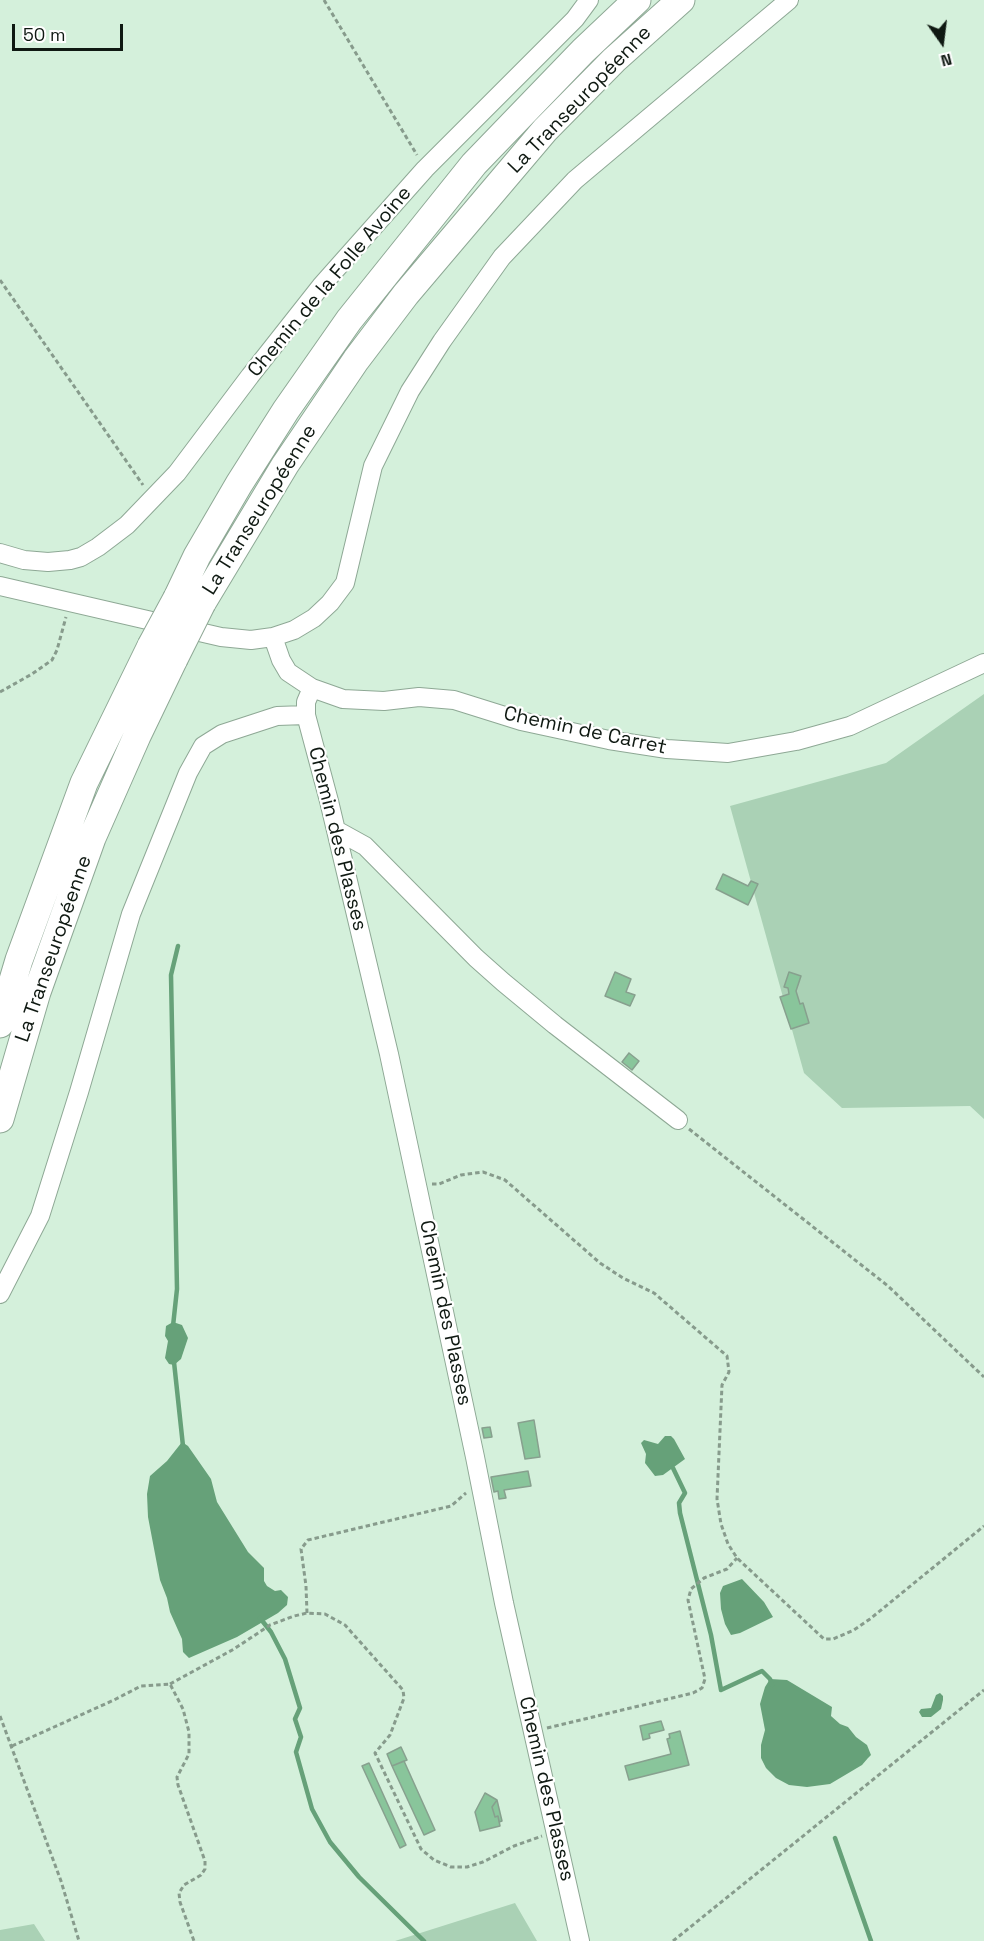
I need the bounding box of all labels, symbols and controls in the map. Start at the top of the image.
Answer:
scale bar [15,12,126,50]
north arrow [912,12,972,72]
street label: La Transeuropéenne [503,21,657,179]
text: 50 m [23,23,65,46]
text: N [939,48,954,71]
street label: Chemin de la Folle Avoine [243,182,417,382]
street label: La Transeuropéenne [198,421,322,599]
street label: Chemin de Carret [501,702,669,760]
street label: Chemin des Plasses [303,745,371,933]
street label: La Transeuropéenne [11,853,97,1045]
street label: Chemin des Plasses [414,1218,476,1408]
street label: Chemin des Plasses [513,1694,579,1884]

